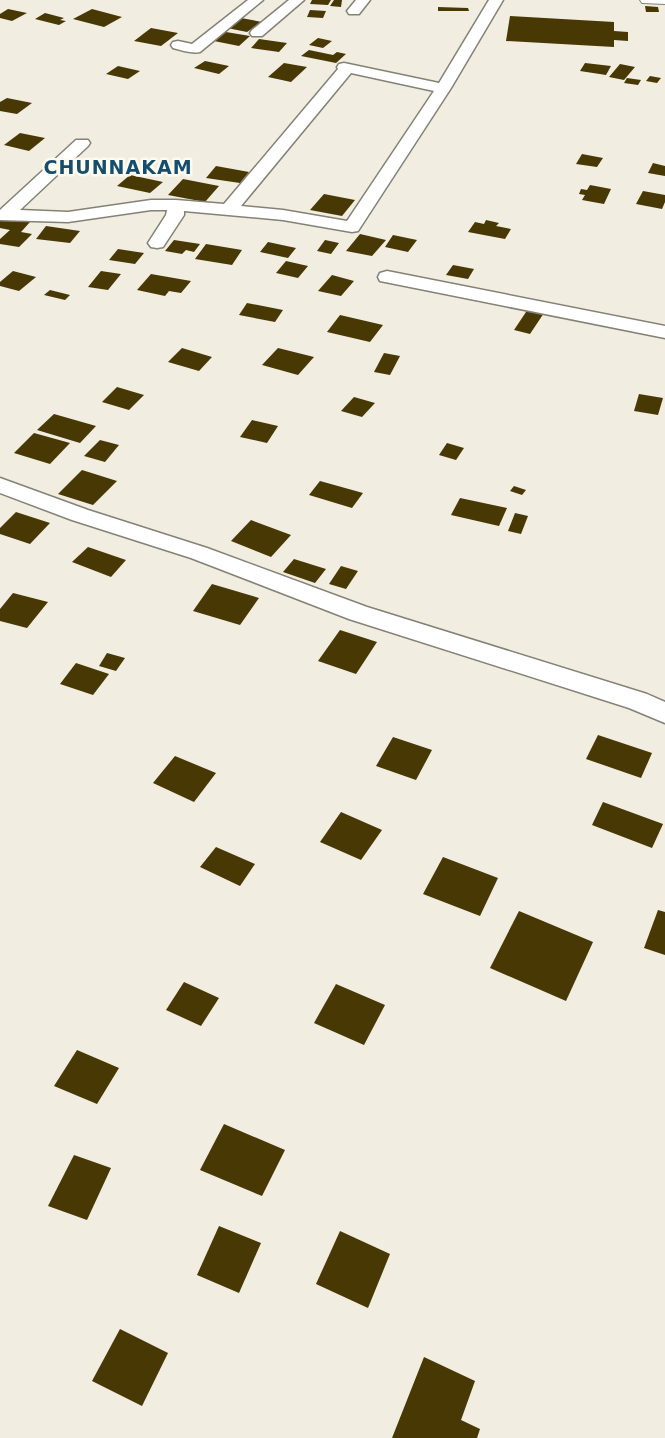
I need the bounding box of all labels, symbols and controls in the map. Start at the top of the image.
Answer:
district label: CHUNNAKAM [43,156,193,178]

